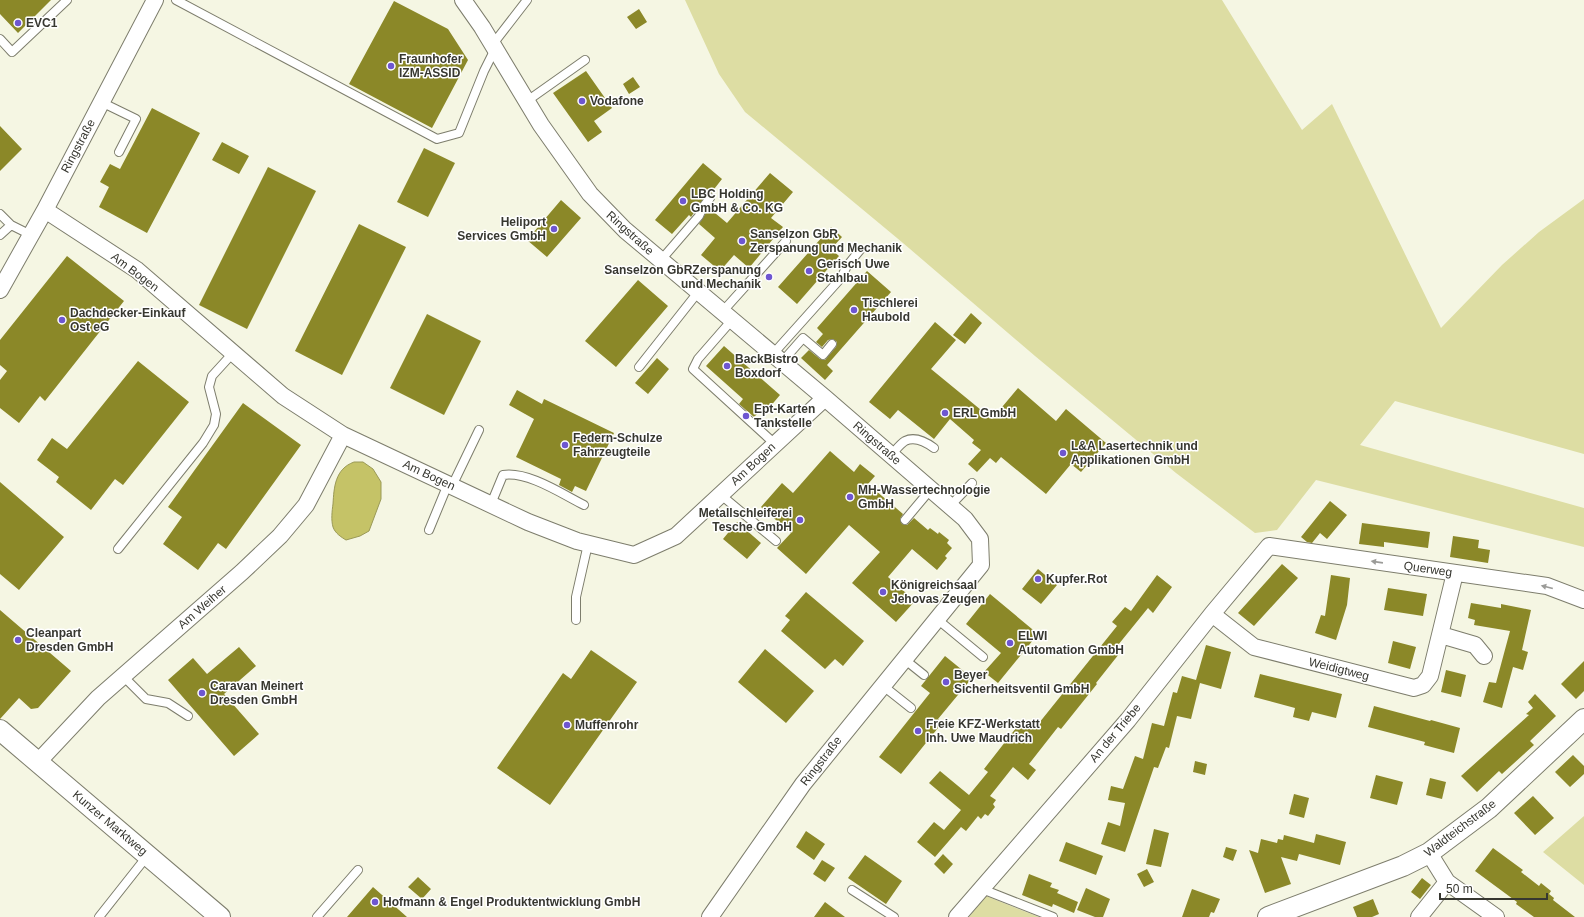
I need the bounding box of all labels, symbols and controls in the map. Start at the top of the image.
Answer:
place label: EVC1 [26,16,58,30]
marker: EVC1 [13,18,23,28]
place label: Fraunhofer IZM-ASSID [399,52,463,80]
marker: Fraunhofer IZM-ASSID [386,61,396,71]
place label: Vodafone [590,94,644,108]
marker: Vodafone [577,96,587,106]
street label: Ringstraße [58,117,98,175]
place label: LBC Holding GmbH & Co. KG [691,187,783,215]
marker: LBC Holding GmbH & Co. KG [678,196,688,206]
street label: Ringstraße [604,208,657,258]
place label: Heliport Services GmbH [457,215,546,243]
marker: Heliport Services GmbH [549,224,559,234]
place label: Sanselzon GbR Zerspanung und Mechanik [750,227,902,255]
marker: Sanselzon GbR Zerspanung und Mechanik [737,236,747,246]
street label: Am Bogen [108,250,162,294]
place label: Gerisch Uwe Stahlbau [817,257,890,285]
place label: Sanselzon GbRZerspanung und Mechanik [604,263,761,291]
marker: Gerisch Uwe Stahlbau [804,266,814,276]
marker: Sanselzon GbRZerspanung und Mechanik [764,272,774,282]
place label: Tischlerei Haubold [862,296,918,324]
marker: Tischlerei Haubold [849,305,859,315]
place label: Dachdecker-Einkauf Ost eG [70,306,186,334]
marker: Dachdecker-Einkauf Ost eG [57,315,67,325]
place label: BackBistro Boxdorf [735,352,798,380]
marker: BackBistro Boxdorf [722,361,732,371]
place label: Ept-Karten Tankstelle [754,402,815,430]
place label: ERL GmbH [953,406,1016,420]
marker: ERL GmbH [940,408,950,418]
marker: Ept-Karten Tankstelle [741,411,751,421]
street label: Ringstraße [850,418,904,468]
place label: Federn-Schulze Fahrzeugteile [573,431,663,459]
place label: L&A Lasertechnik und Applikationen GmbH [1071,439,1198,467]
marker: Federn-Schulze Fahrzeugteile [560,440,570,450]
street label: Am Bogen [728,440,778,488]
marker: L&A Lasertechnik und Applikationen GmbH [1058,448,1068,458]
street label: Am Bogen [401,457,457,493]
place label: MH-Wassertechnologie GmbH [858,483,991,511]
marker: MH-Wassertechnologie GmbH [845,492,855,502]
place label: Metallschleiferei Tesche GmbH [699,506,792,534]
marker: Metallschleiferei Tesche GmbH [795,515,805,525]
one-way arrow [1371,559,1383,565]
street label: Querweg [1403,559,1453,579]
place label: Kupfer.Rot [1046,572,1107,586]
marker: Kupfer.Rot [1033,574,1043,584]
place label: Königreichsaal Jehovas Zeugen [891,578,985,606]
street label: Am Weiher [175,582,229,632]
one-way arrow [1541,584,1553,590]
marker: Königreichsaal Jehovas Zeugen [878,587,888,597]
place label: Cleanpart Dresden GmbH [26,626,113,654]
place label: ELWI Automation GmbH [1018,629,1124,657]
marker: Cleanpart Dresden GmbH [13,635,23,645]
marker: ELWI Automation GmbH [1005,638,1015,648]
street label: Weidigtweg [1307,655,1371,683]
place label: Beyer Sicherheitsventil GmbH [954,668,1089,696]
marker: Beyer Sicherheitsventil GmbH [941,677,951,687]
place label: Caravan Meinert Dresden GmbH [210,679,303,707]
marker: Caravan Meinert Dresden GmbH [197,688,207,698]
street label: An der Triebe [1086,701,1144,765]
place label: Freie KFZ-Werkstatt Inh. Uwe Maudrich [926,717,1040,745]
place label: Muffenrohr [575,718,639,732]
marker: Muffenrohr [562,720,572,730]
marker: Freie KFZ-Werkstatt Inh. Uwe Maudrich [913,726,923,736]
street label: Ringstraße [797,733,845,788]
street label: Kunzer Marktweg [70,788,150,858]
street label: Waldteichstraße [1421,796,1499,860]
scale bar [1440,875,1547,901]
text: 50 m [1446,882,1473,896]
place label: Hofmann & Engel Produktentwicklung GmbH [383,895,640,909]
marker: Hofmann & Engel Produktentwicklung GmbH [370,897,380,907]

